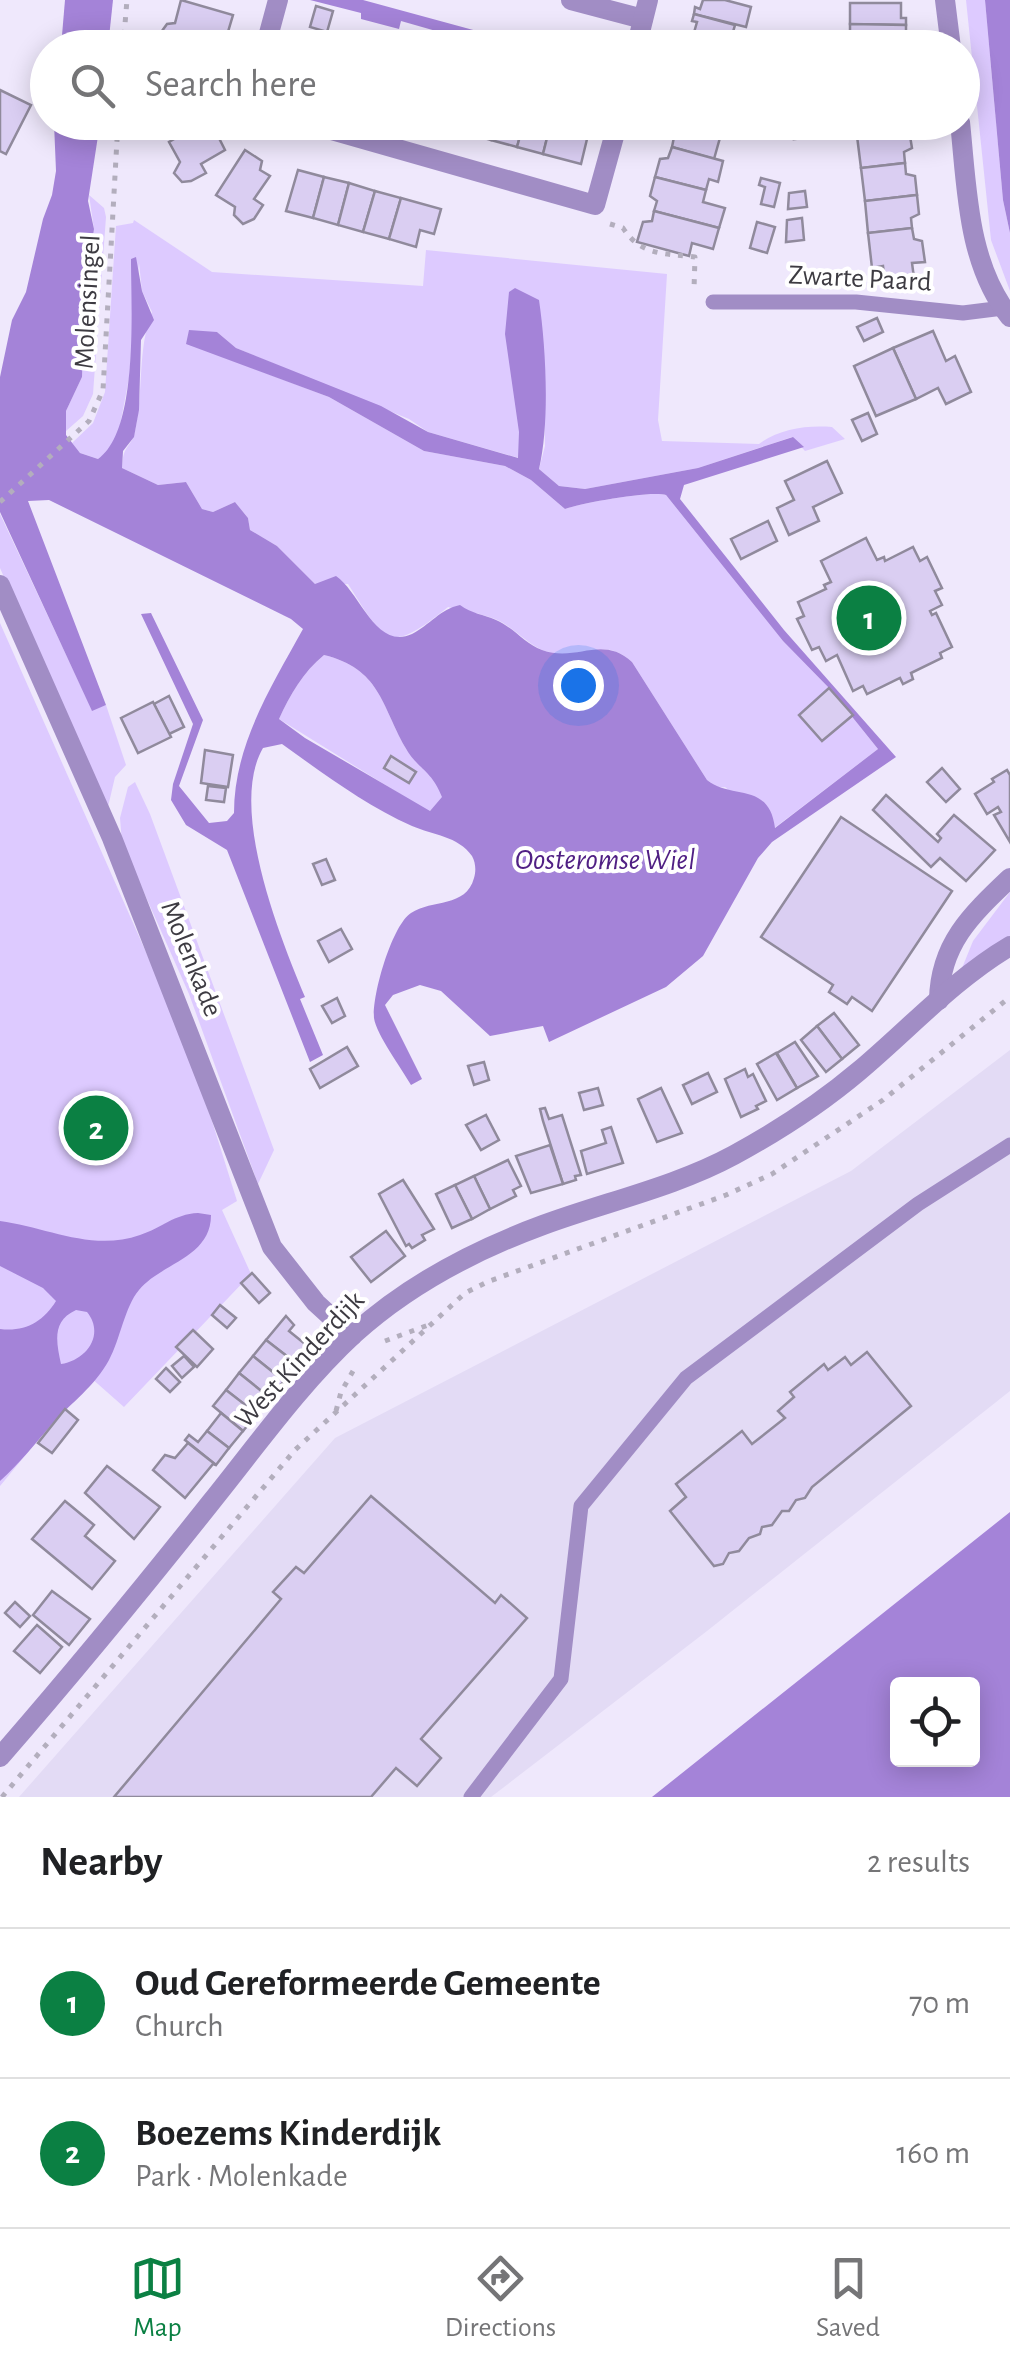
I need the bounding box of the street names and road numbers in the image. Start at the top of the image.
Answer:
street label: Molensingel [70,234,106,370]
street label: Zwarte Paard [788,261,932,297]
street label: Molenkade [155,897,227,1021]
street label: West Kinderdijk [230,1286,370,1434]

